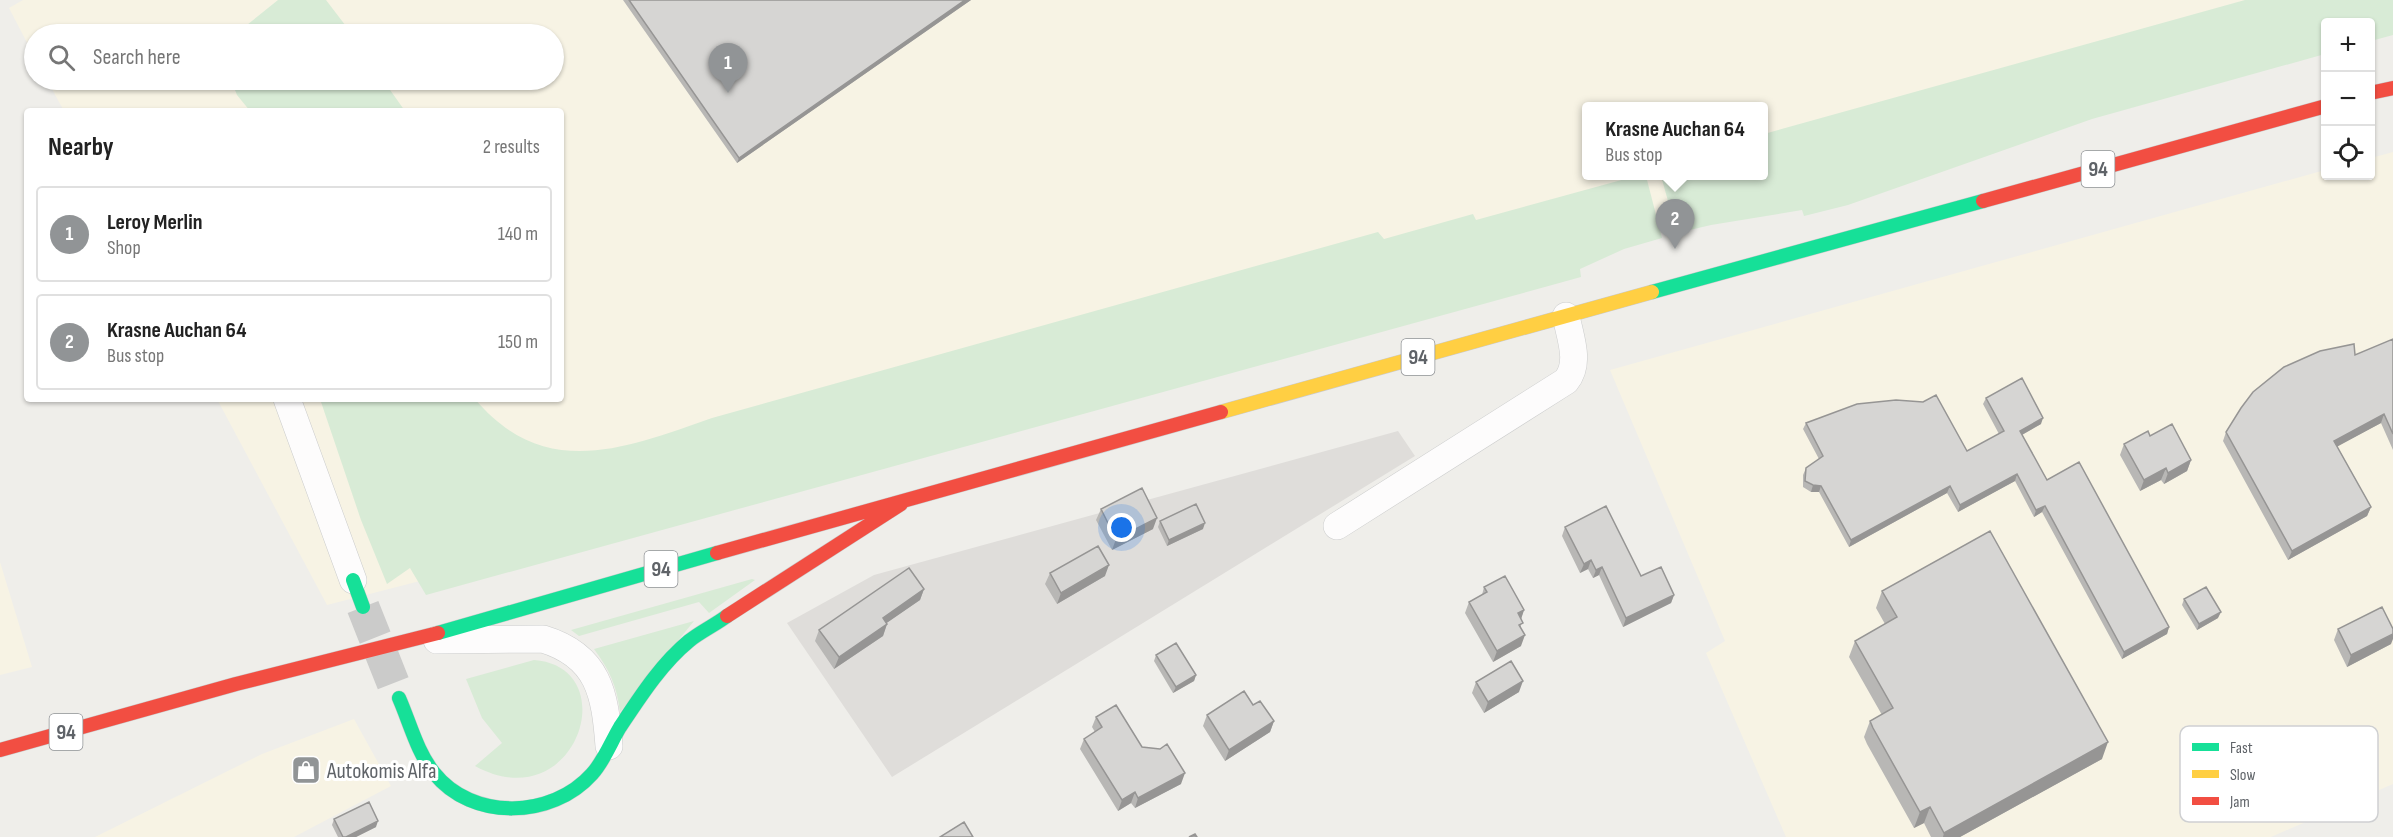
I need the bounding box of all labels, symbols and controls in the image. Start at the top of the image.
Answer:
map controls [2321,18,2375,180]
button: + [2321,18,2375,72]
search box [24,24,564,90]
icon: search [45,41,78,74]
text: Search here [93,44,180,71]
pin: 1 [708,44,748,93]
button: − [2321,72,2375,126]
popup [1582,102,1768,180]
text: Krasne Auchan 64 [1605,116,1745,143]
button: locate [2321,126,2375,180]
text: Nearby [48,132,114,163]
text: 2 results [483,135,540,159]
text: Bus stop [1605,143,1663,167]
road number: 94 [2082,151,2114,187]
pin: 2 [1656,200,1694,249]
text: Leroy Merlin [107,209,203,236]
text: 1 [66,222,73,246]
text: 140 m [498,222,538,246]
text: Shop [107,236,141,260]
text: Krasne Auchan 64 [107,317,246,344]
text: 2 [65,330,74,354]
text: 150 m [498,330,538,354]
road number: 94 [1402,339,1434,375]
text: Bus stop [107,344,164,368]
your location [1107,513,1136,542]
road number: 94 [644,551,678,587]
road number: 94 [50,714,82,750]
legend [2180,726,2378,822]
text: Fast [2230,739,2253,758]
shop icon: Autokomis Alfa [290,754,322,786]
place label: Autokomis Alfa [326,758,436,785]
text: Slow [2230,766,2255,785]
text: Jam [2229,793,2250,812]

